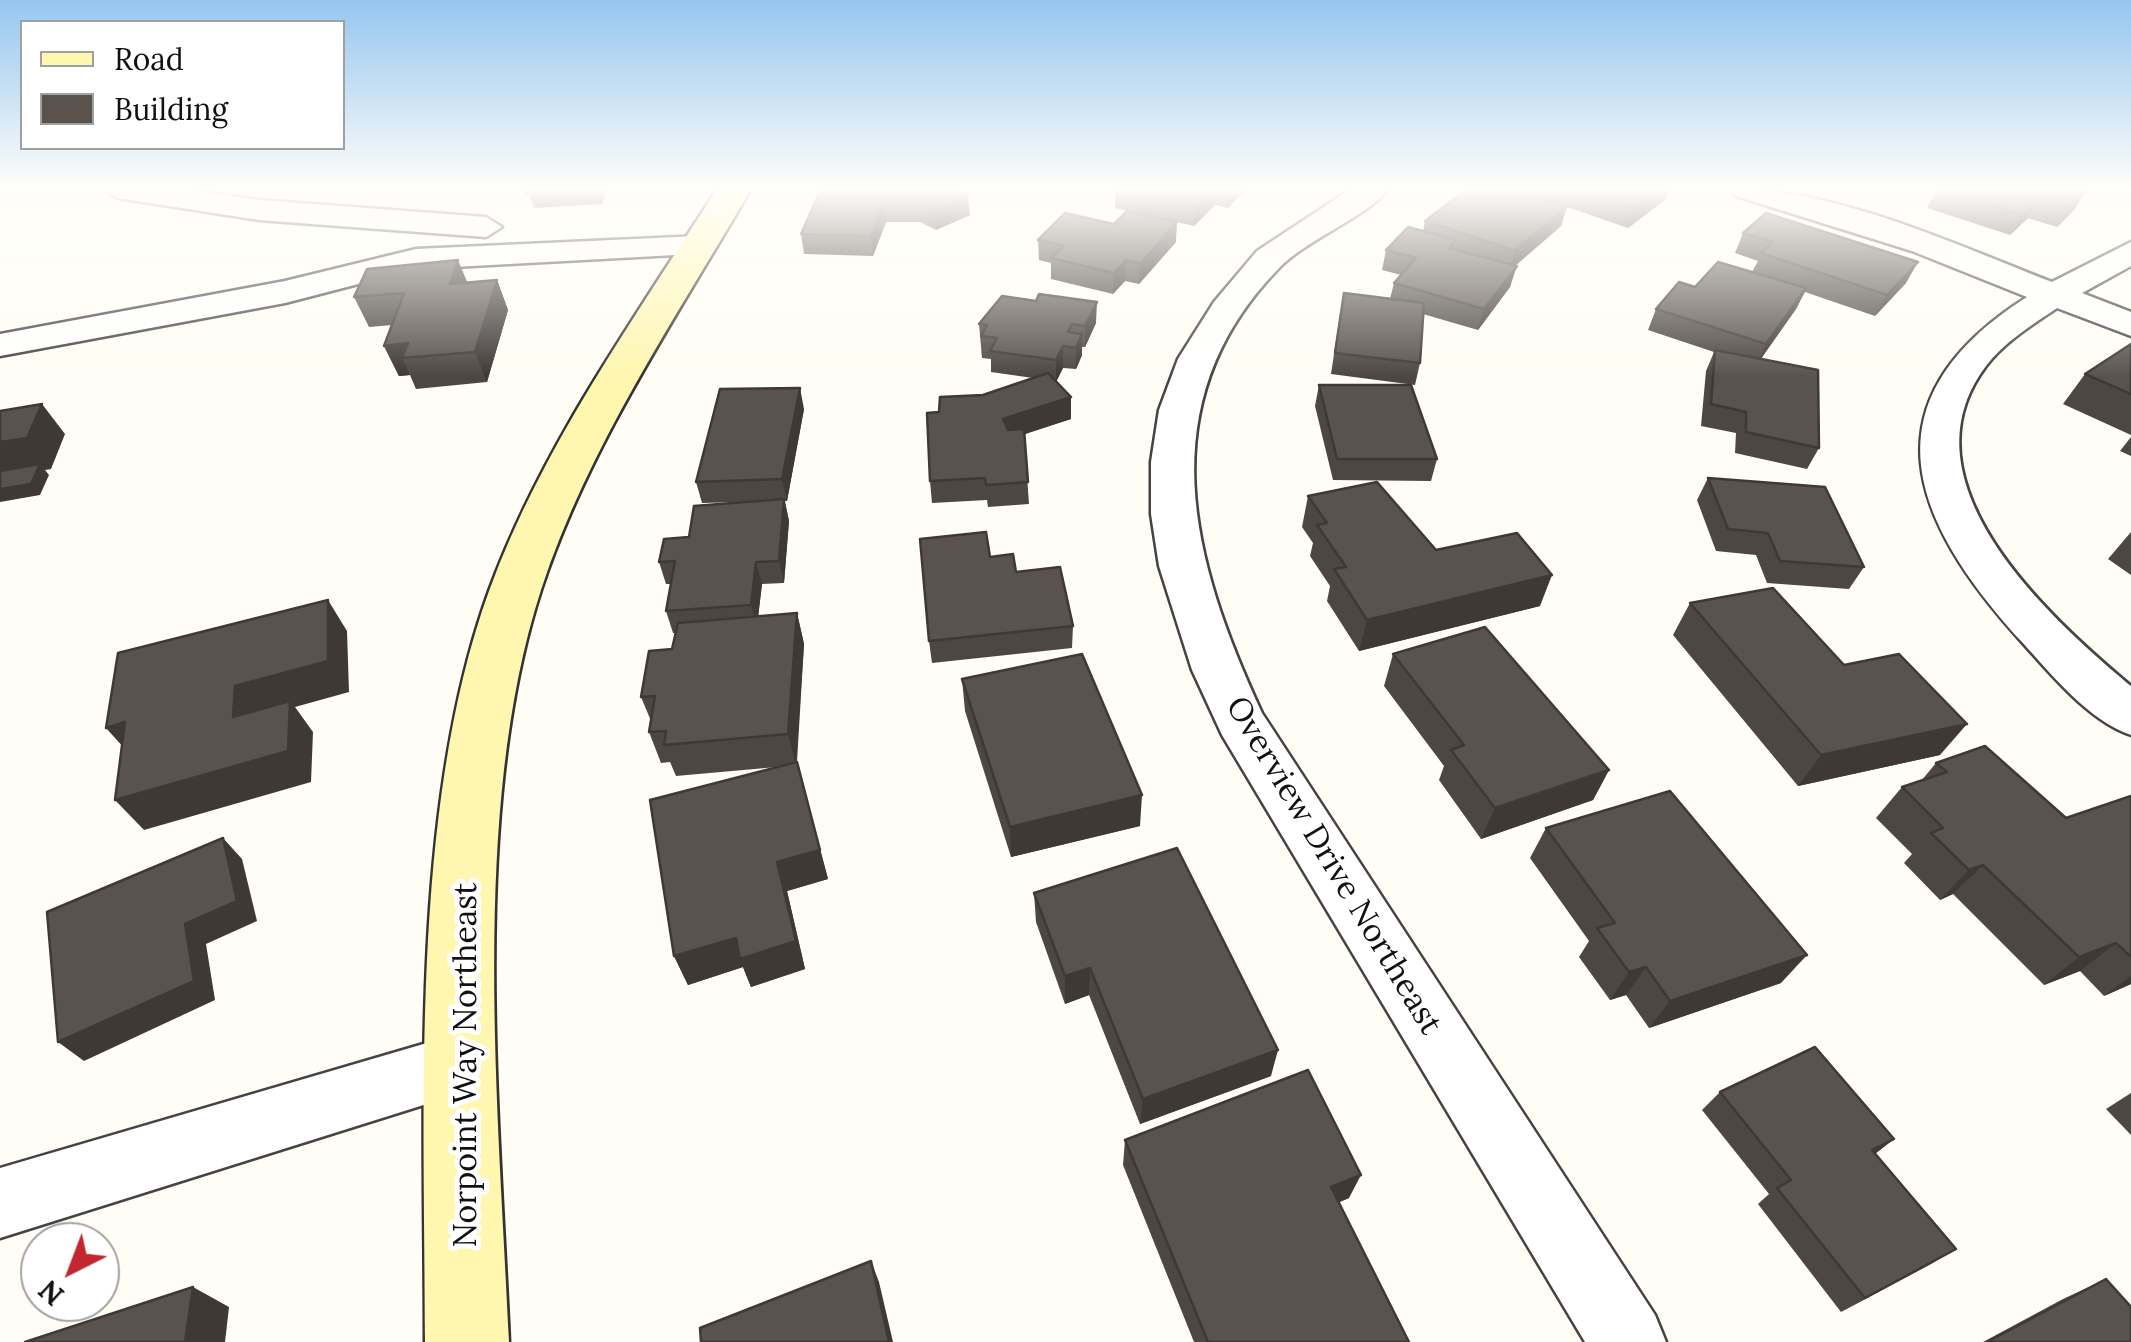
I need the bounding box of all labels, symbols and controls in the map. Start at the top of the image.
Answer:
legend [20,20,345,150]
text: Road [114,40,184,78]
text: Building [114,90,228,128]
street label: Overview Drive Northeast [1217,690,1449,1042]
street label: Norpoint Way Northeast [448,883,486,1247]
north arrow [20,1222,120,1322]
text: N [31,1272,71,1313]

